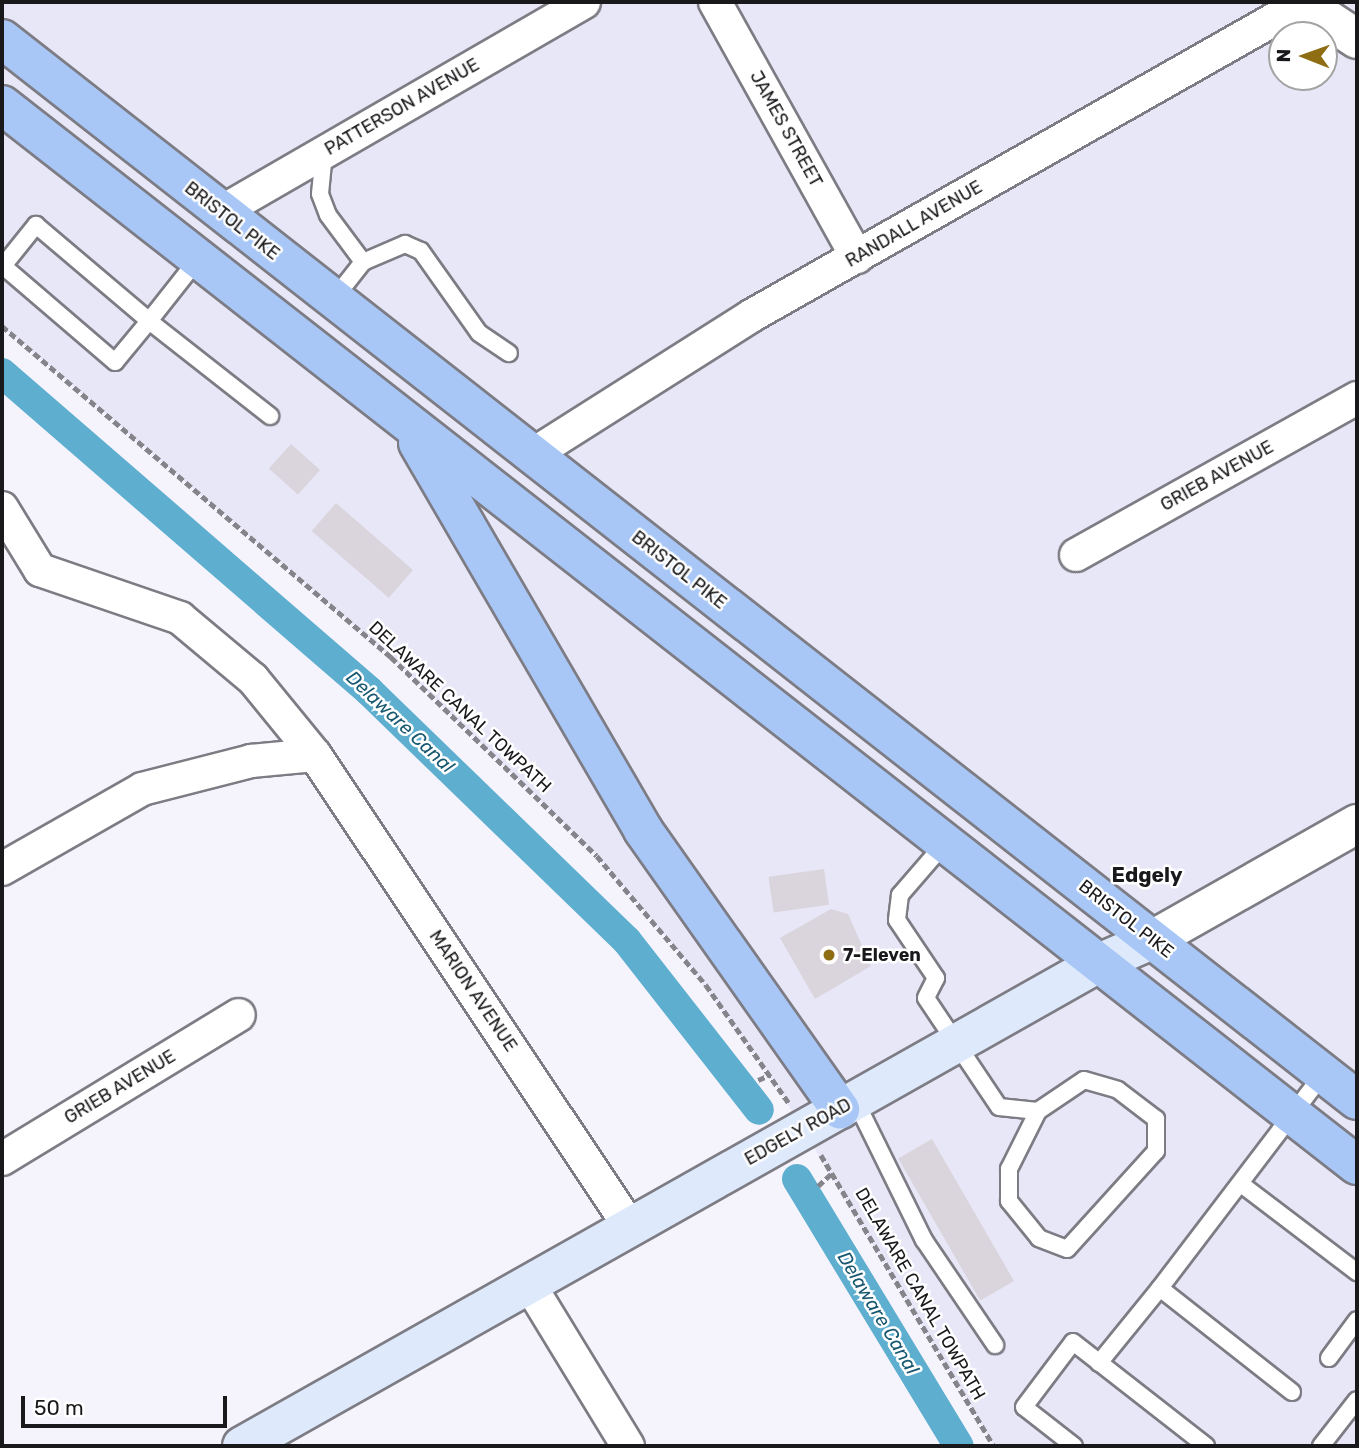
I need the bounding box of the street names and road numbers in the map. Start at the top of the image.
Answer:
street label: PATTERSON AVENUE [321,54,483,160]
street label: JAMES STREET [745,67,827,191]
street label: RANDALL AVENUE [841,176,987,272]
street label: BRISTOL PIKE [180,177,284,265]
street label: GRIEB AVENUE [1157,436,1277,516]
street label: BRISTOL PIKE [627,526,731,614]
street label: DELAWARE CANAL TOWPATH [364,616,556,798]
street label: BRISTOL PIKE [1074,875,1178,963]
street label: MARION AVENUE [424,926,522,1056]
street label: GRIEB AVENUE [60,1045,180,1129]
street label: EDGELY ROAD [741,1094,855,1170]
street label: DELAWARE CANAL TOWPATH [850,1184,990,1404]

